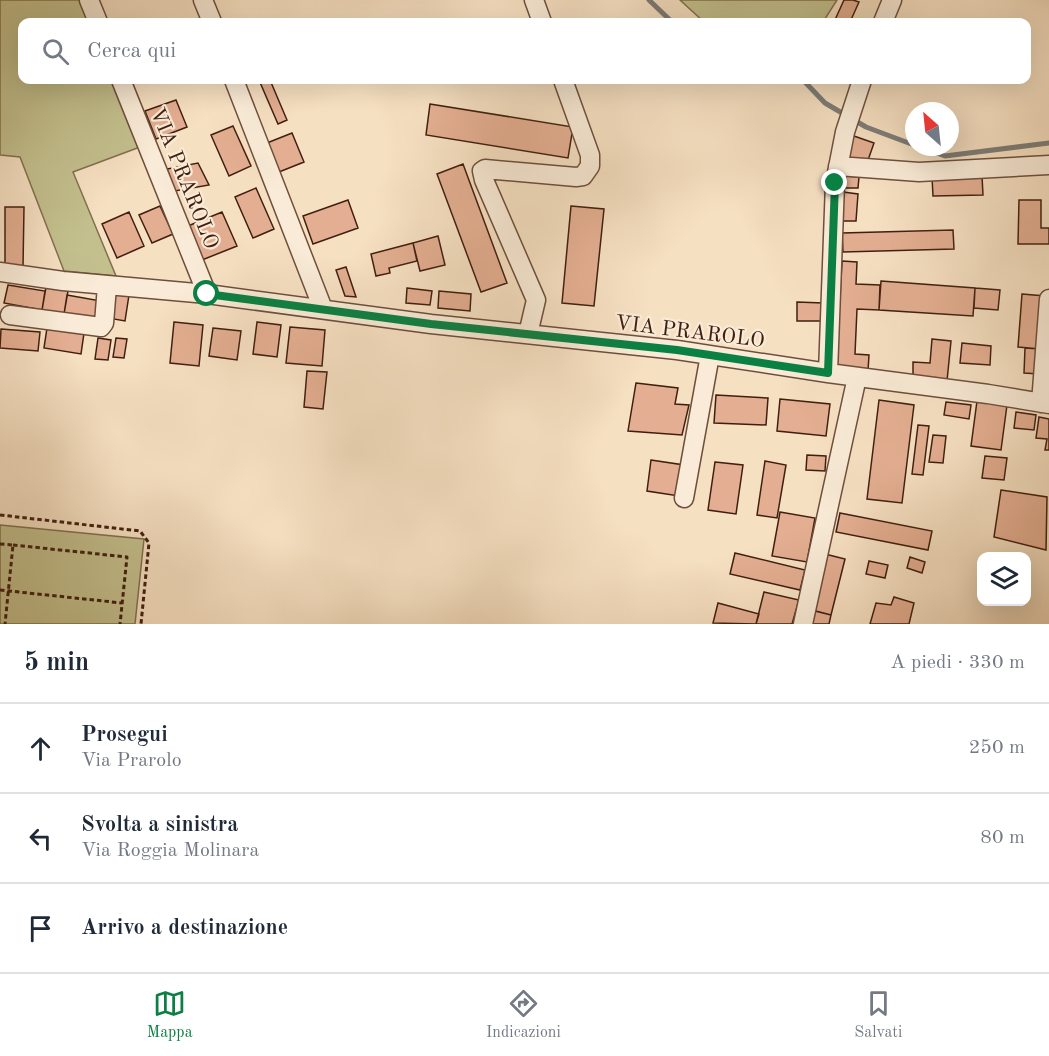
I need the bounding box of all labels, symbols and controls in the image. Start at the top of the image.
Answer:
search box [18,18,1031,84]
icon: search [39,35,72,68]
text: Cerca qui [87,40,176,62]
north arrow [905,102,959,156]
street label: VIA PRAROLO [146,105,221,252]
route end [821,169,847,195]
route start [193,280,219,306]
street label: VIA PRAROLO [614,313,766,352]
map controls [977,552,1031,606]
button: layers [977,552,1031,606]
text: 5 min [24,650,89,676]
text: A piedi · 330 m [890,653,1025,673]
text: Prosegui [81,724,168,746]
icon: ahead [24,732,57,765]
text: 250 m [969,738,1025,758]
text: Via Prarolo [81,751,182,771]
text: Svolta a sinistra [81,814,239,836]
icon: left [24,822,57,855]
text: 80 m [980,828,1025,848]
text: Via Roggia Molinara [81,841,259,861]
icon: arrive [24,912,57,945]
text: Arrivo a destinazione [81,917,288,939]
tab: Mappa [147,987,193,1043]
tab: Indicazioni [486,987,561,1043]
tab: Salvati [854,987,902,1043]

